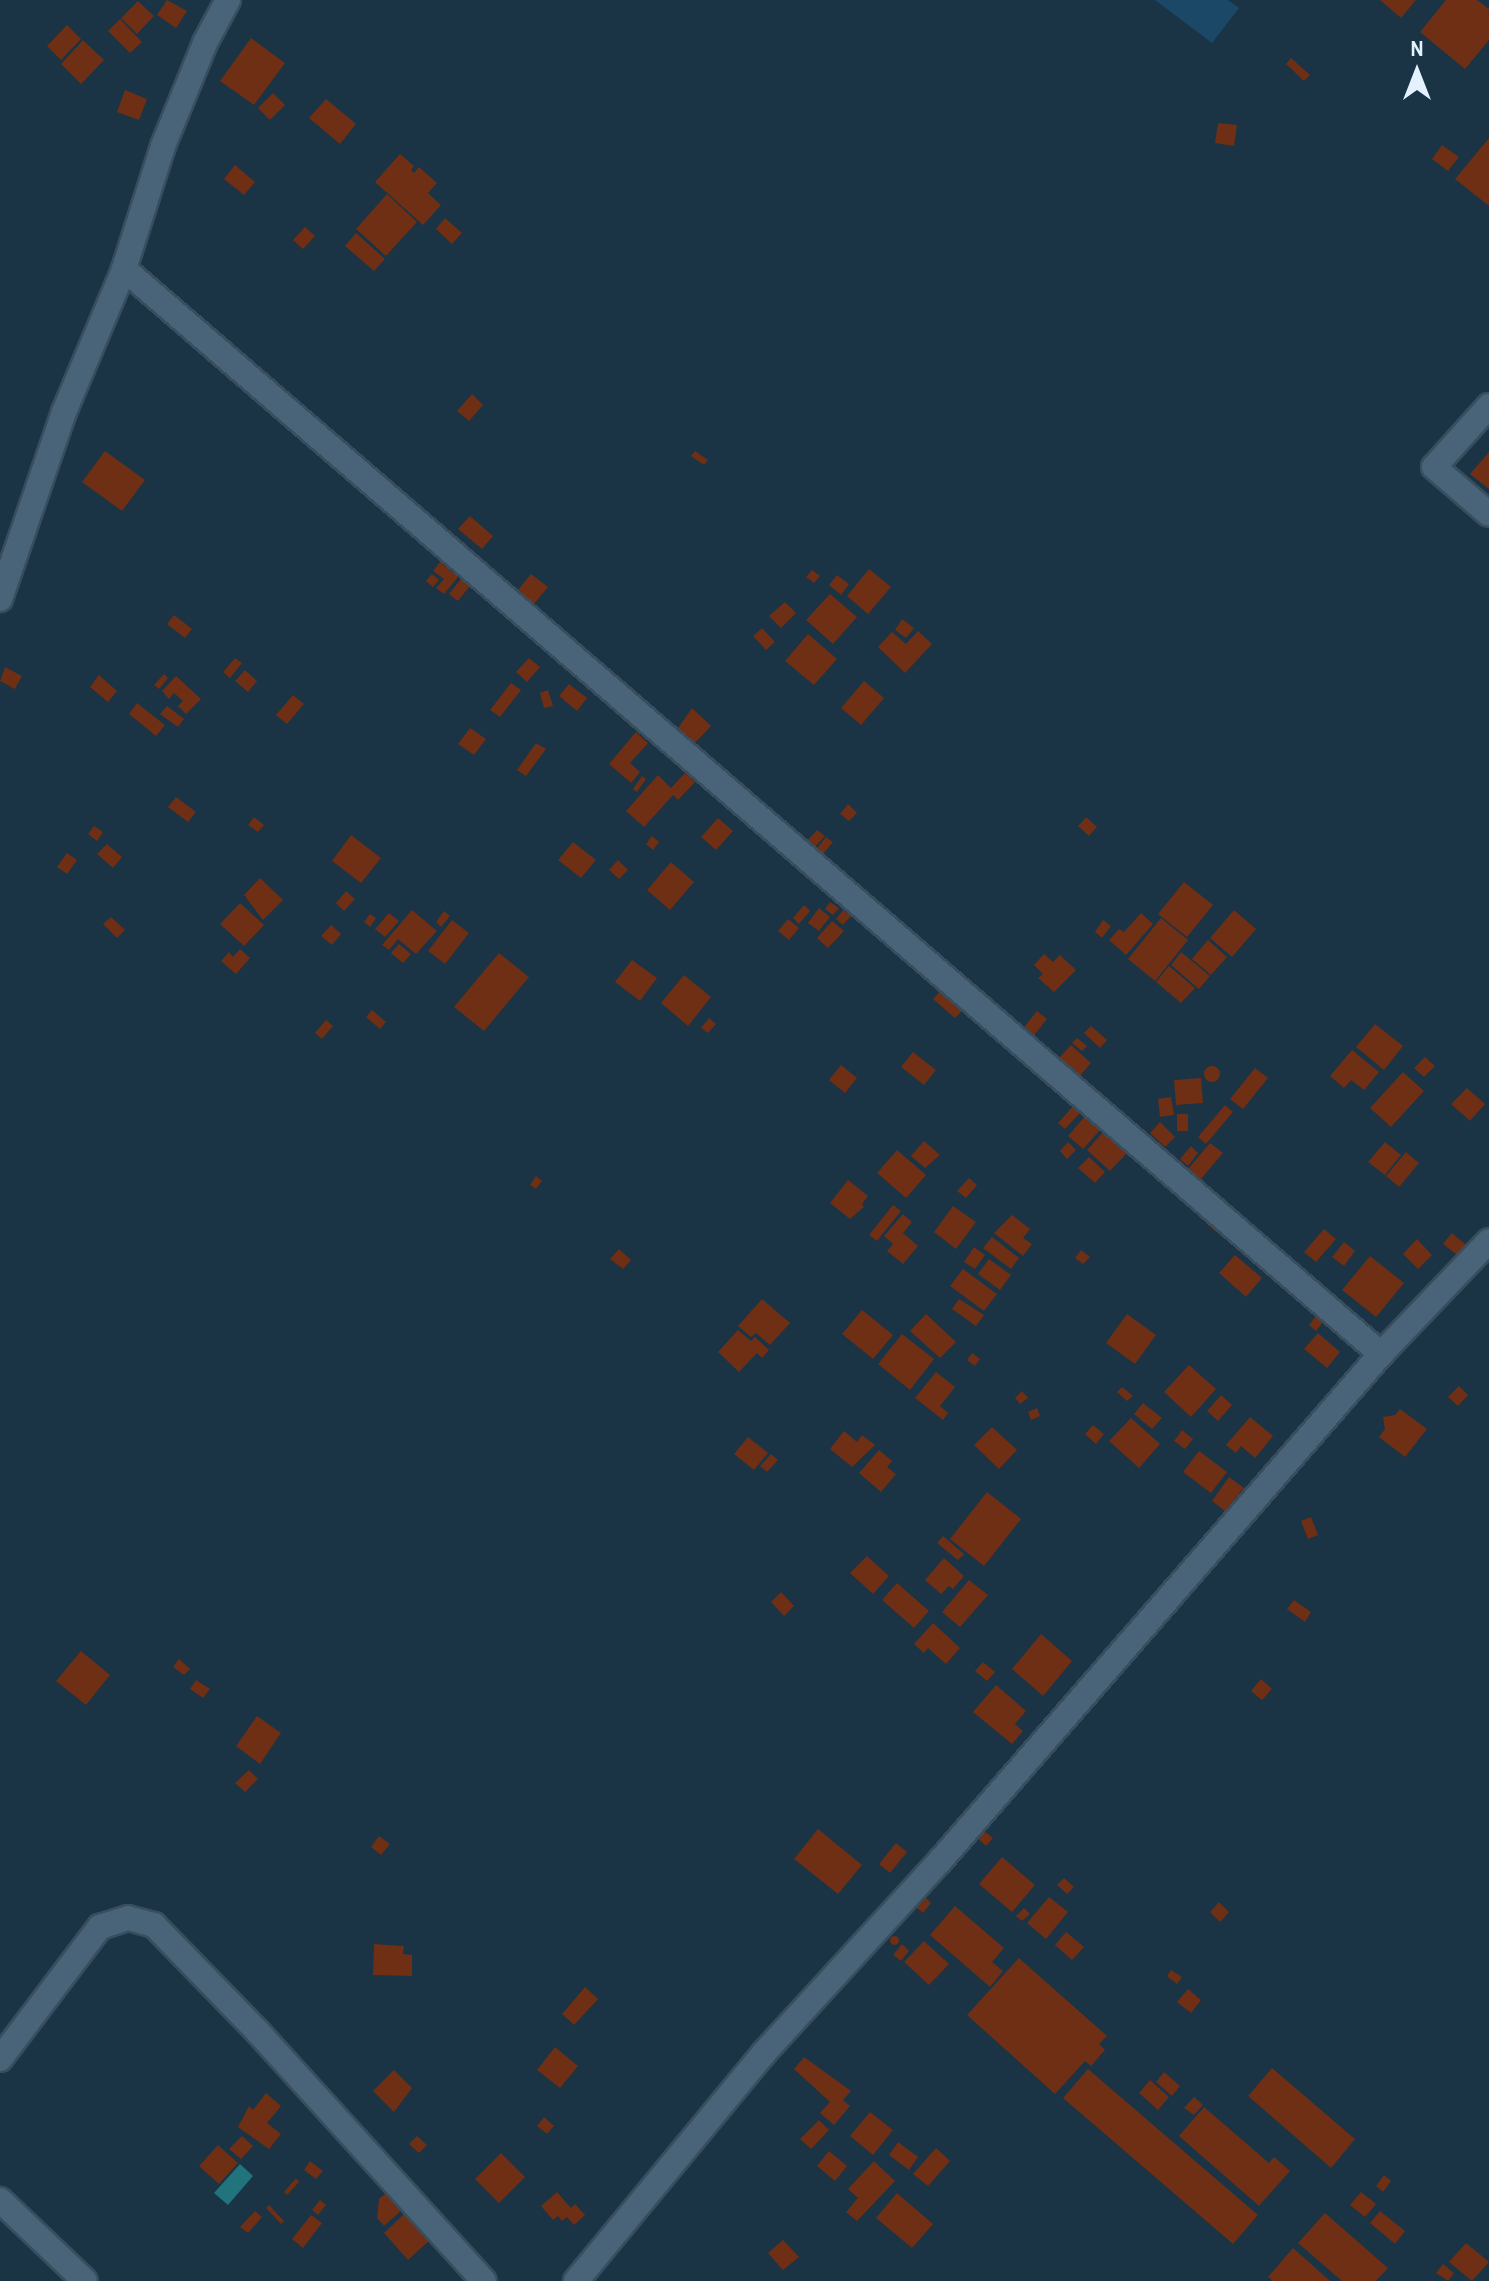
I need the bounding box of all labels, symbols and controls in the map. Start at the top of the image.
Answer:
north arrow [1377,32,1457,112]
text: N [1410,33,1424,63]

